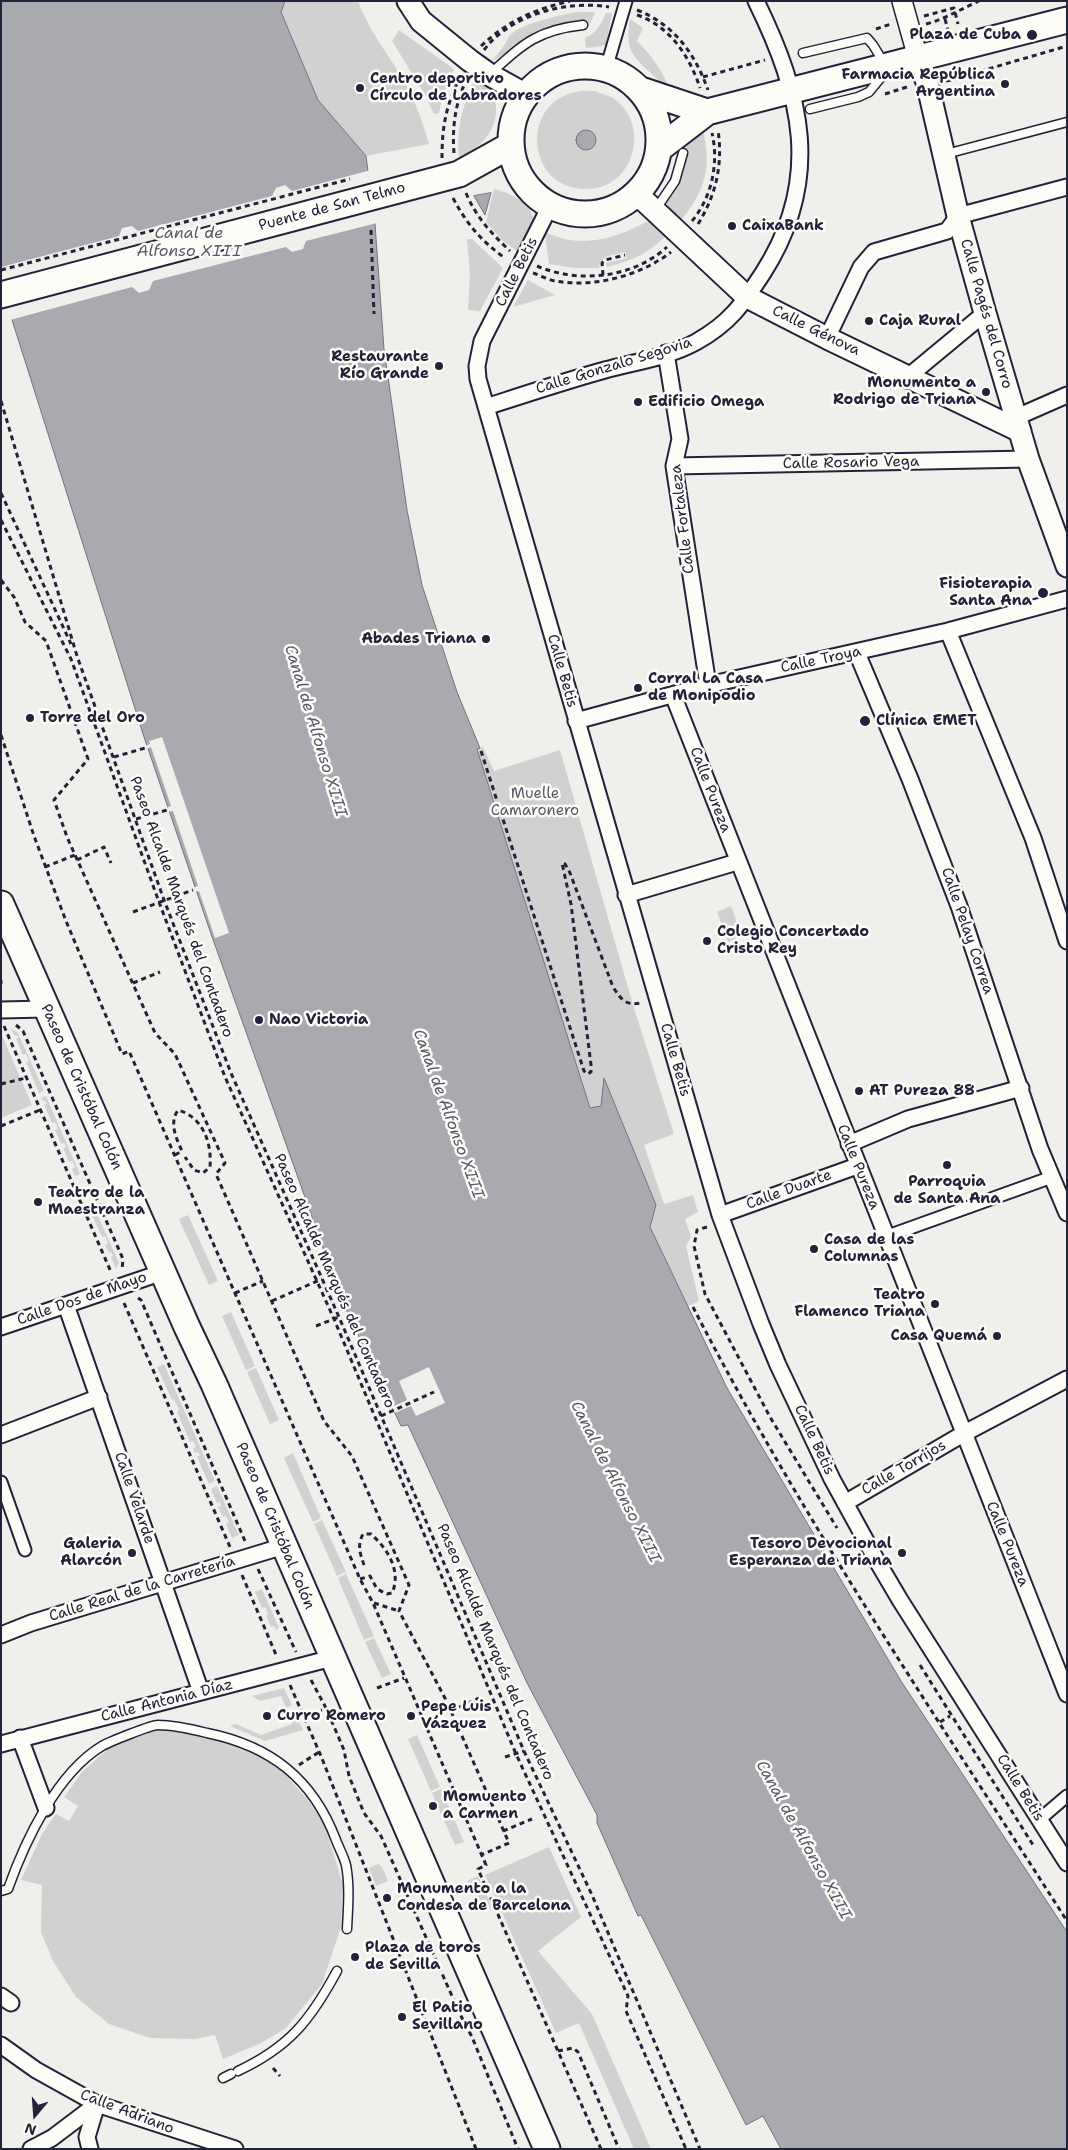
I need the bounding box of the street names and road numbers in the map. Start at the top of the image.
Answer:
street label: Puente de San Telmo [257,179,407,235]
street label: Calle Betis [492,234,542,310]
street label: Calle Pagés del Corro [956,237,1016,391]
street label: Calle Génova [769,302,863,360]
street label: Calle Gonzalo Segovia [534,334,694,398]
street label: Calle Rosario Vega [783,453,919,473]
street label: Calle Fortaleza [667,463,699,575]
street label: Calle Betis [543,632,581,710]
street label: Calle Troya [779,643,863,677]
street label: Calle Pureza [685,745,735,835]
street label: Paseo Alcalde Marqués del Contadero [125,774,237,1040]
street label: Calle Pelay Correa [937,865,997,997]
street label: Paseo de Cristóbal Colón [36,1001,126,1173]
street label: Calle Betis [656,1021,694,1099]
street label: Calle Pureza [833,1122,883,1212]
street label: Paseo Alcalde Marqués del Contadero [270,1151,398,1411]
street label: Calle Duarte [744,1166,834,1214]
street label: Calle Dos de Mayo [15,1268,149,1330]
street label: Calle Betis [790,1402,838,1478]
street label: Calle Torrijos [858,1436,950,1500]
street label: Paseo de Cristóbal Colón [232,1440,318,1612]
street label: Calle Velarde [110,1450,158,1546]
street label: Calle Pureza [982,1499,1032,1589]
street label: Paseo Alcalde Marqués del Contadero [433,1521,557,1783]
street label: Calle Real de la Carretería [47,1552,237,1626]
street label: Calle Antonia Díaz [99,1676,235,1726]
street label: Calle Betis [992,1751,1048,1825]
street label: Calle Adriano [78,2086,176,2138]

